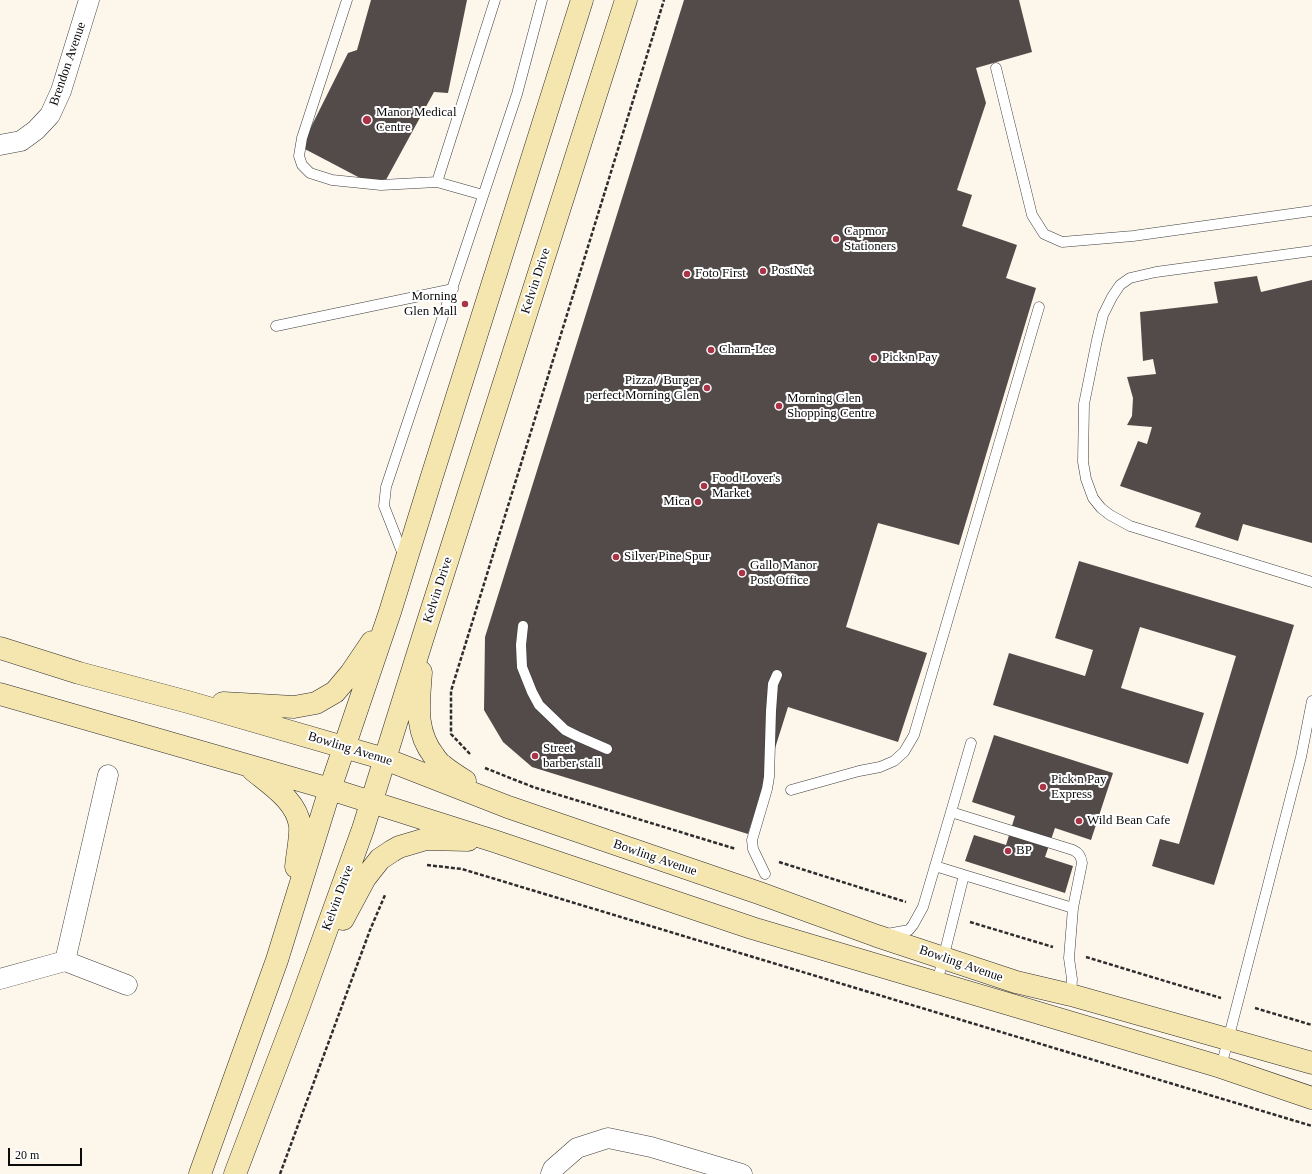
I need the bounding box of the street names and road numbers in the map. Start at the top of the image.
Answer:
street label: Brendon Avenue [46,20,90,108]
street label: Kelvin Drive [518,246,554,316]
street label: Kelvin Drive [420,555,456,625]
street label: Bowling Avenue [306,729,394,769]
street label: Bowling Avenue [611,836,699,880]
street label: Kelvin Drive [319,863,357,933]
street label: Bowling Avenue [917,942,1005,986]

